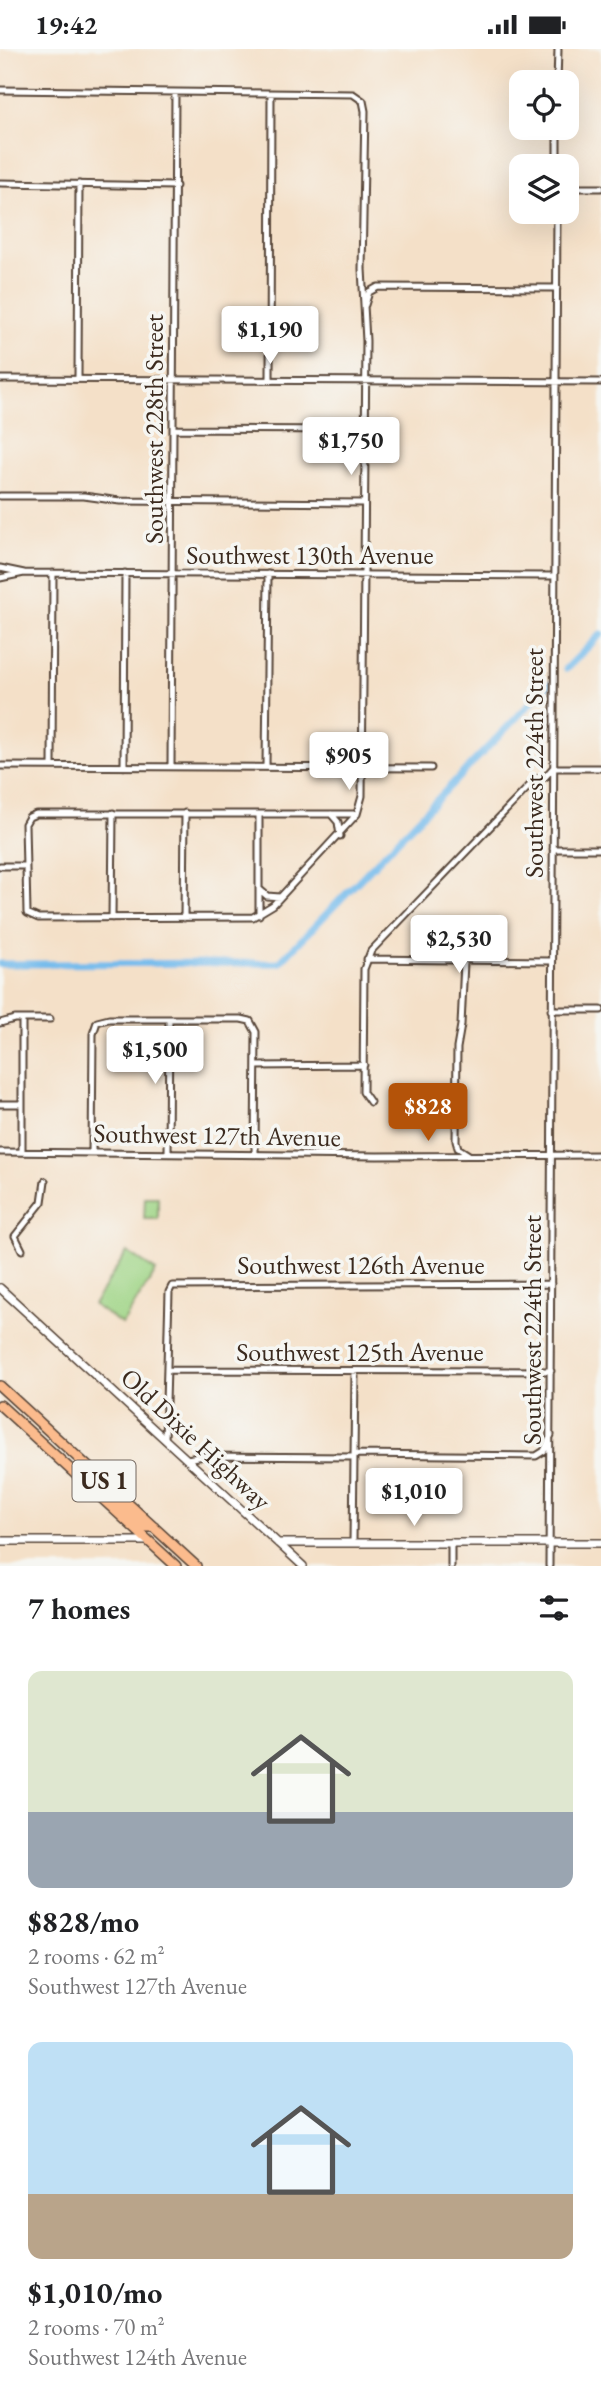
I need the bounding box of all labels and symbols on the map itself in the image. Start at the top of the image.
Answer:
pin: $1,190 [213,307,327,366]
street label: Southwest 228th Street [137,314,171,544]
pin: $1,750 [294,417,408,477]
street label: Southwest 130th Avenue [186,538,434,572]
street label: Southwest 224th Street [517,648,551,878]
pin: $905 [308,733,390,792]
pin: $2,530 [402,915,516,975]
pin: $1,500 [98,1027,212,1086]
pin: $828 [387,1083,469,1143]
street label: Southwest 127th Avenue [93,1116,341,1154]
street label: Southwest 224th Street [515,1215,549,1445]
street label: Southwest 126th Avenue [237,1248,485,1282]
street label: Southwest 125th Avenue [236,1335,484,1369]
street label: Old Dixie Highway [114,1361,279,1518]
road number: US 1 [72,1461,136,1501]
pin: $1,010 [357,1469,471,1528]

